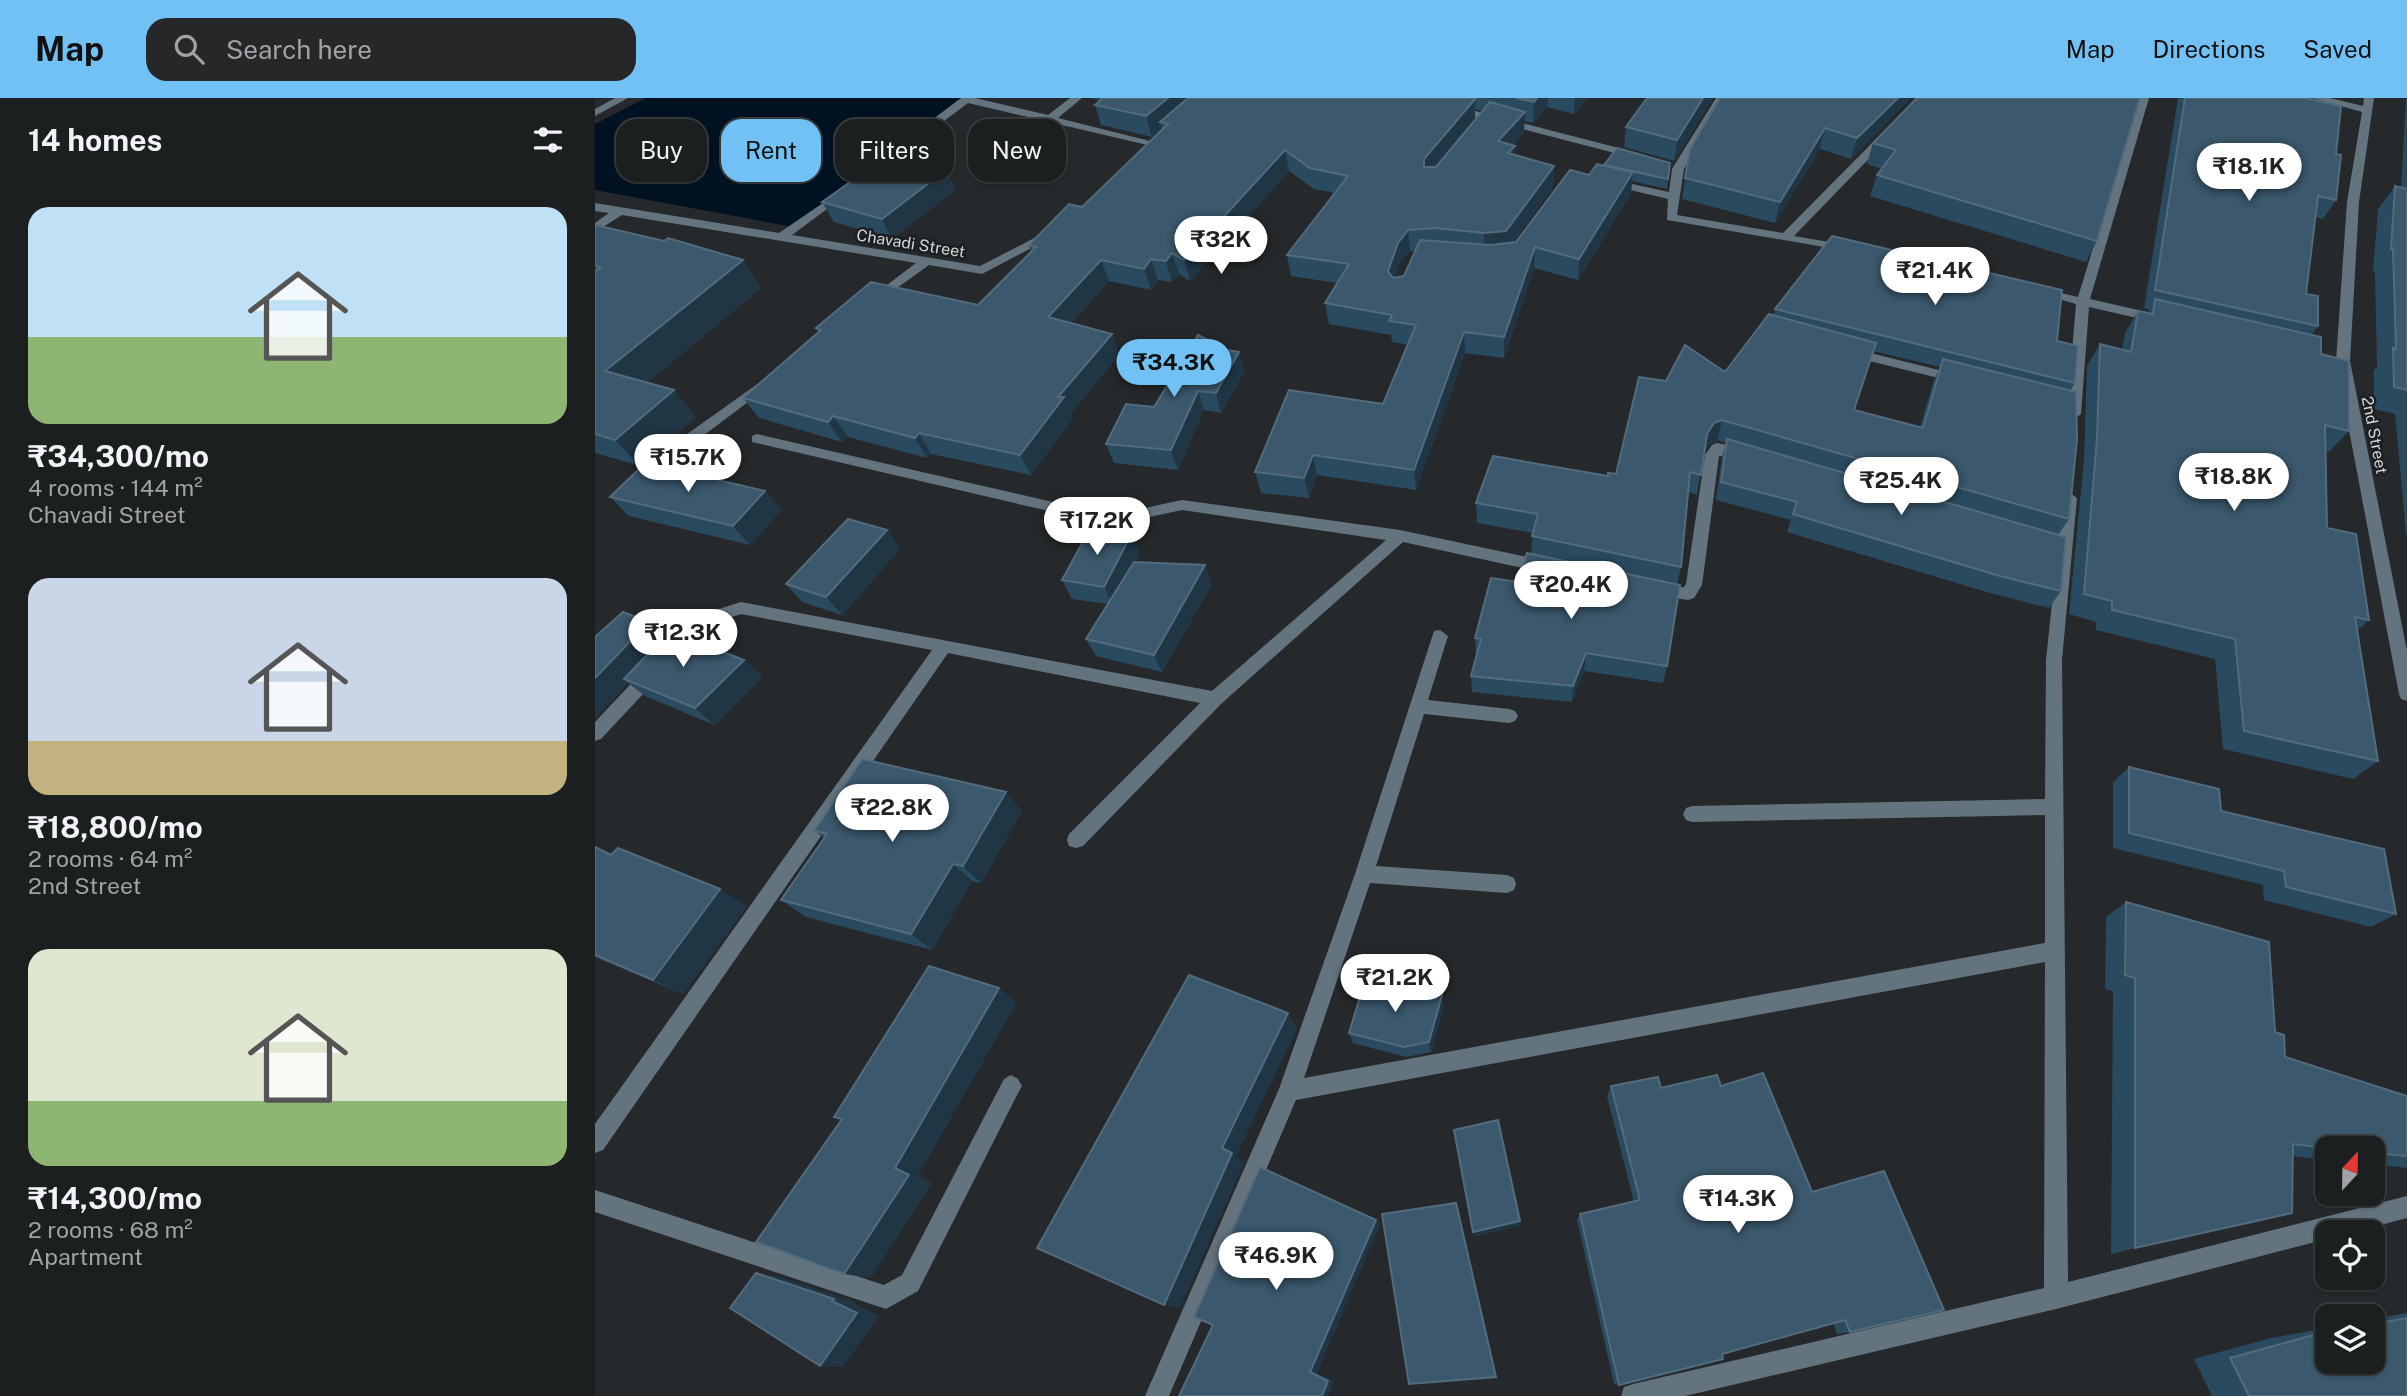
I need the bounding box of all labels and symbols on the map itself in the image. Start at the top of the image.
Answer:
pin: ₹18.1K [2192,144,2306,203]
pin: ₹32K [1180,216,1262,276]
street label: Chavadi Street [855,226,967,261]
pin: ₹21.4K [1878,248,1992,307]
pin: ₹34.3K [1117,340,1231,399]
street label: 2nd Street [2358,395,2391,476]
pin: ₹15.7K [631,434,745,494]
pin: ₹18.8K [2177,454,2291,513]
pin: ₹25.4K [1844,458,1958,517]
pin: ₹17.2K [1040,498,1154,557]
pin: ₹20.4K [1514,561,1628,621]
pin: ₹12.3K [626,610,740,669]
pin: ₹22.8K [835,784,949,844]
pin: ₹21.2K [1338,954,1452,1014]
north arrow [2315,1136,2385,1206]
pin: ₹14.3K [1681,1176,1795,1235]
pin: ₹46.9K [1219,1232,1333,1292]

